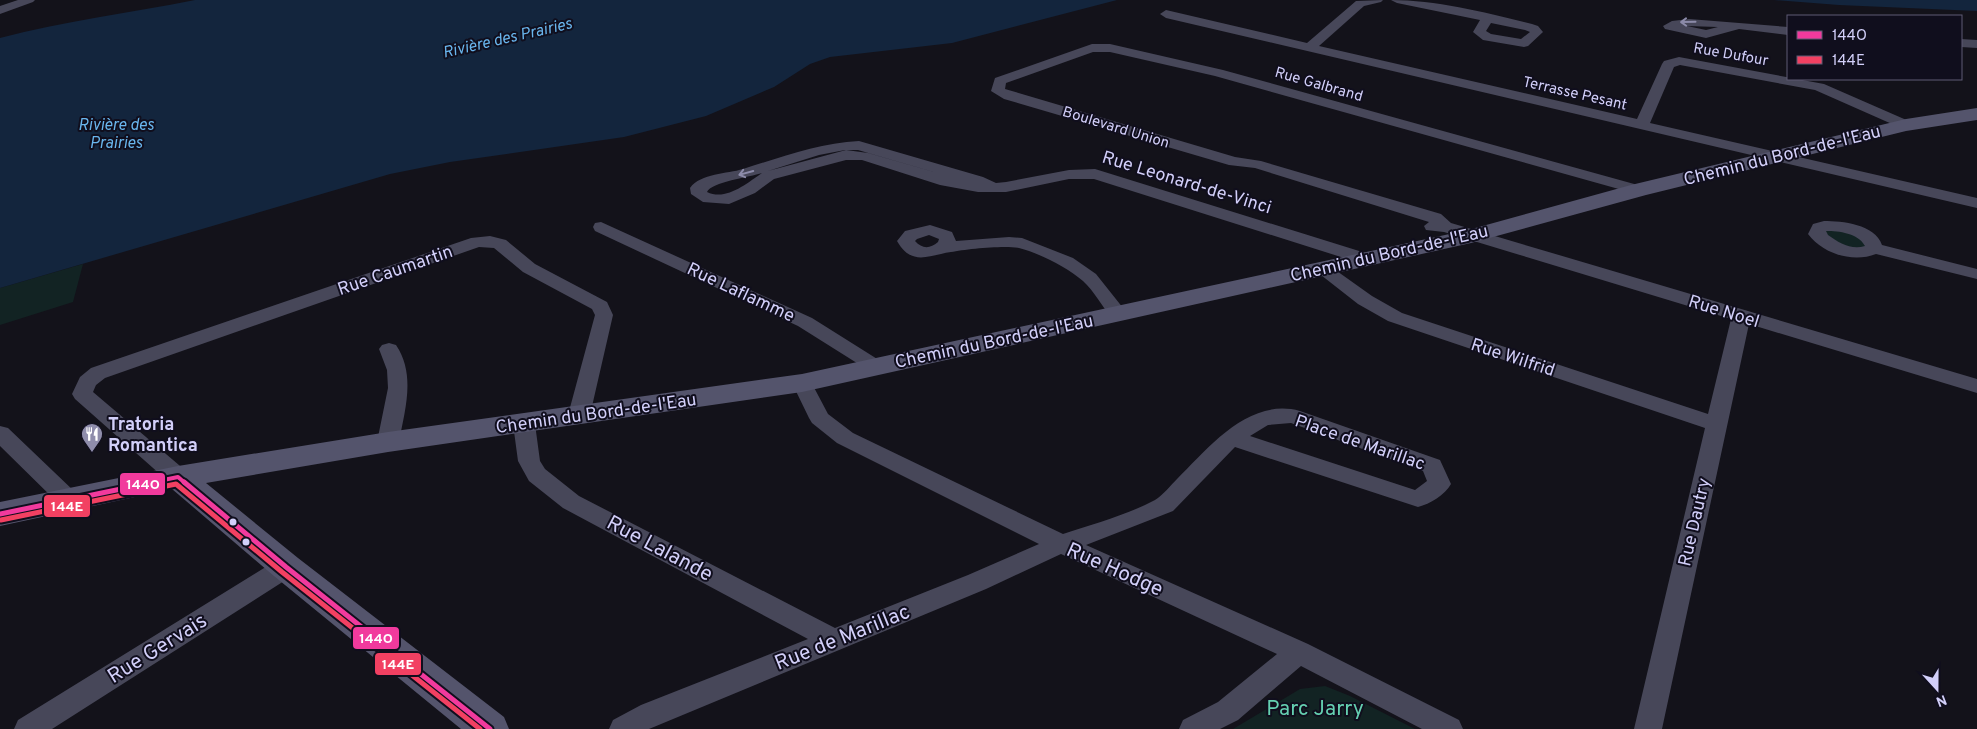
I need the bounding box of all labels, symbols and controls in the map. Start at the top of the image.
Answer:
water label: Rivière des Prairies [441,14,575,64]
legend [1787,15,1962,80]
one-way arrow [1681,17,1697,27]
text: 144O [1832,27,1867,46]
street label: Rue Dufour [1692,40,1770,71]
text: 144E [1832,52,1865,71]
street label: Rue Galbrand [1272,64,1365,107]
street label: Terrasse Pesant [1521,73,1629,116]
street label: Boulevard Union [1060,103,1171,154]
water label: Rivière des Prairies [78,116,155,154]
street label: Chemin du Bord-de-l'Eau [1681,121,1883,192]
street label: Rue Leonard-de-Vinci [1099,147,1274,220]
one-way arrow [739,168,755,178]
street label: Chemin du Bord-de-l'Eau [1288,220,1491,288]
street label: Rue Caumartin [335,241,456,302]
street label: Rue Laflamme [683,258,798,328]
street label: Rue Noel [1685,291,1762,334]
street label: Chemin du Bord-de-l'Eau [893,310,1096,375]
street label: Rue Wilfrid [1467,334,1558,383]
street label: Chemin du Bord-de-l'Eau [494,389,698,440]
street label: Place de Marillac [1291,410,1428,476]
place label: Tratoria Romantica [108,414,198,458]
restaurant icon: Tratoria Romantica [80,422,104,453]
line badge: 144O [119,472,166,496]
street label: Rue Dautry [1674,476,1717,569]
text: 144O [126,477,160,494]
line badge: 144E [43,494,91,518]
text: 144E [51,499,83,516]
street label: Rue Lalande [602,510,717,589]
unlabelled marker [228,517,238,527]
unlabelled marker [241,537,251,547]
street label: Rue Hodge [1062,537,1167,604]
street label: Rue de Marillac [771,599,914,678]
street label: Rue Gervais [103,608,213,691]
line badge: 144O [352,626,400,650]
text: 144O [359,631,393,648]
line badge: 144E [374,652,422,676]
text: 144E [382,657,414,674]
north arrow [1912,664,1962,714]
text: N [1933,690,1949,709]
park label: Parc Jarry [1266,696,1364,723]

